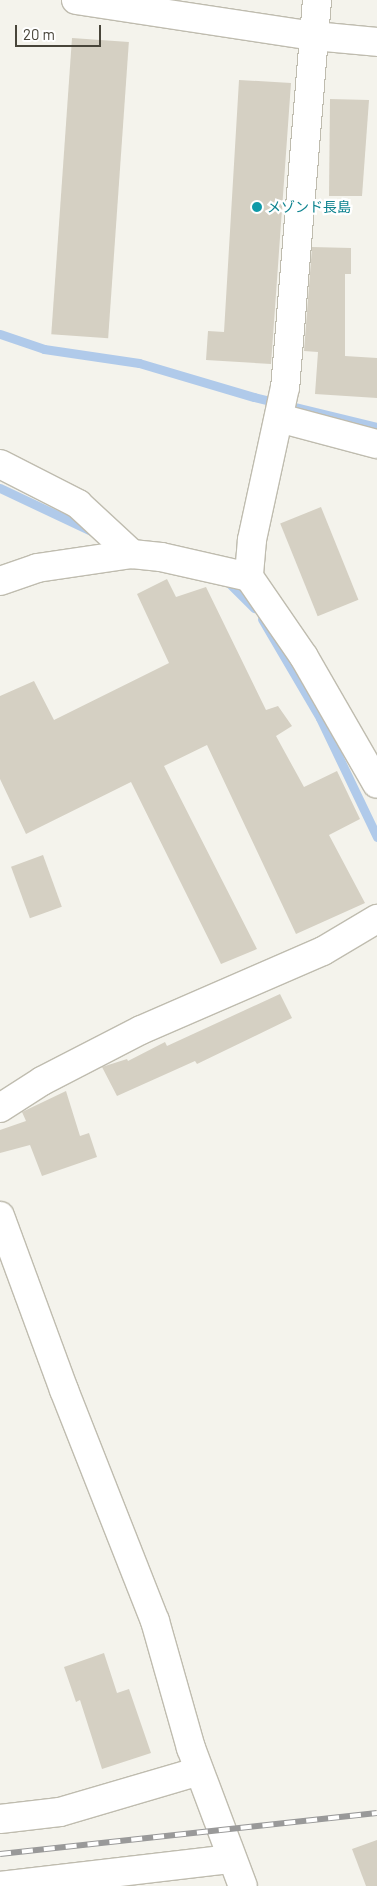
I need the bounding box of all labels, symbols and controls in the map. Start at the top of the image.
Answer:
scale bar [18,15,104,47]
text: 20 m [23,25,55,43]
place label: メゾンド長島 [267,199,351,215]
marker: メゾンド長島 [251,201,263,213]

